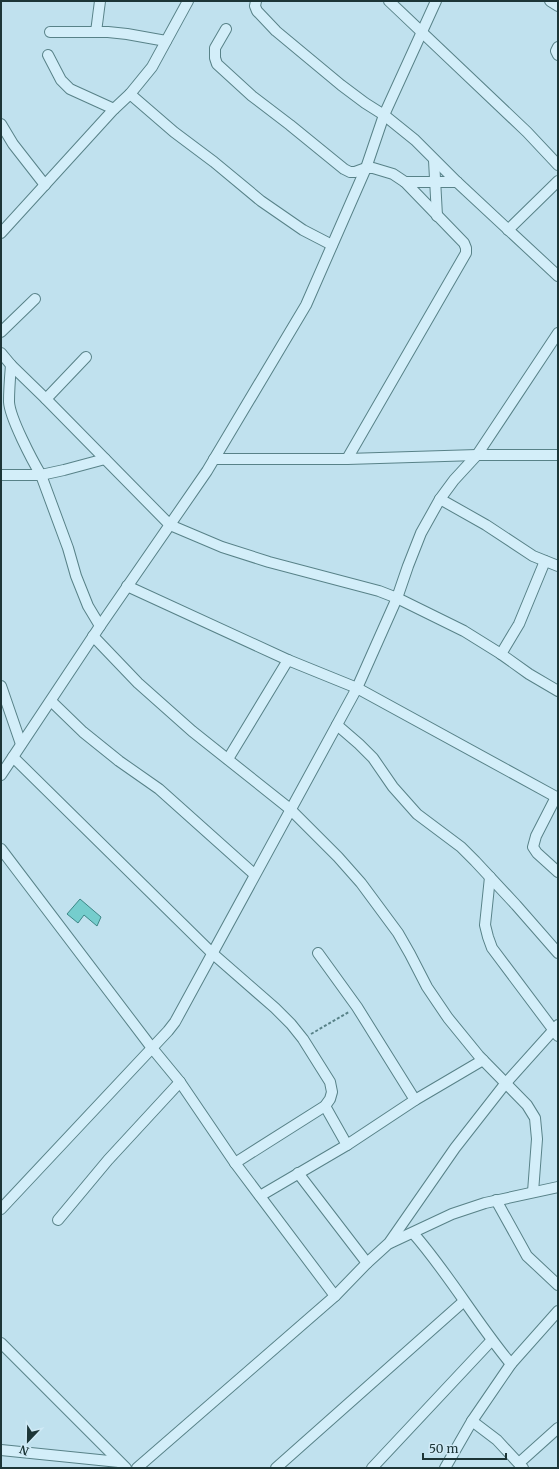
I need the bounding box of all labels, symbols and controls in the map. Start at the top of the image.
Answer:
north arrow [8,1421,48,1461]
scale bar [423,1435,506,1461]
text: 50 m [429,1441,458,1456]
text: N [17,1442,31,1458]

